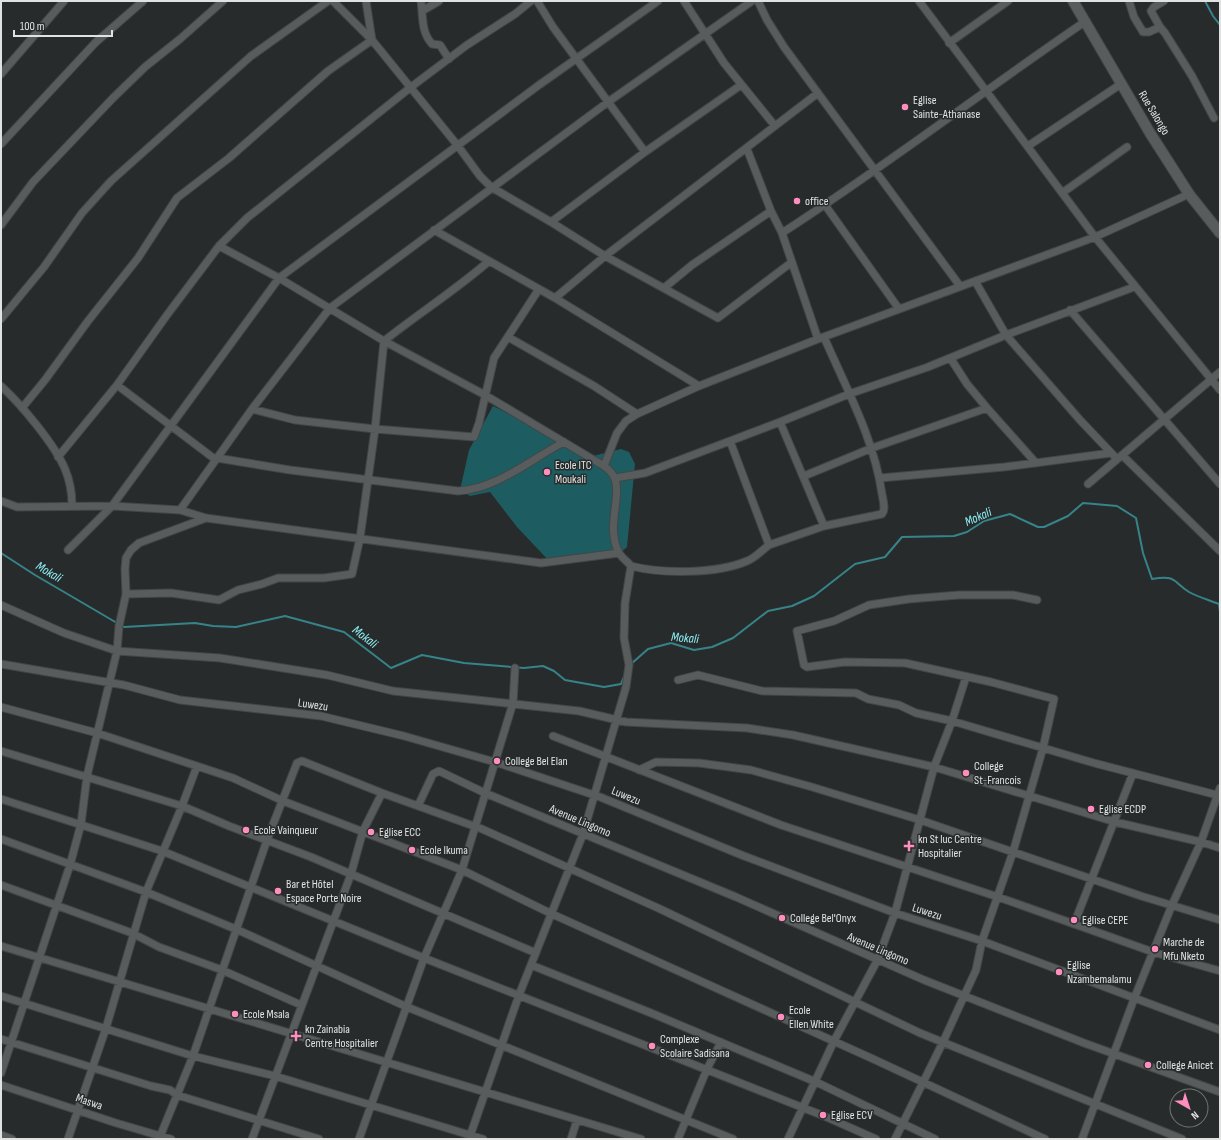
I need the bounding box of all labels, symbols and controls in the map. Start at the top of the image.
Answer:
scale bar [14,12,112,38]
text: 100 m [20,19,45,34]
street label: Rue Salongo [1135,88,1173,138]
place label: Eglise Sainte-Athanase [913,93,980,122]
marker: Eglise Sainte-Athanase [900,102,910,112]
place label: office [805,194,829,209]
marker: office [792,196,802,206]
place label: Ecole ITC Moukali [555,458,592,487]
marker: Ecole ITC Moukali [542,467,552,477]
water label: Mokali [962,504,995,530]
water label: Mokali [33,558,66,586]
water label: Mokali [349,622,381,652]
water label: Mokali [670,629,700,647]
street label: Luwezu [297,695,329,715]
place label: College Bel Elan [505,754,568,769]
marker: College Bel Elan [492,756,502,766]
place label: College St-Francois [974,759,1021,788]
marker: College St-Francois [961,768,971,778]
street label: Luwezu [609,783,643,809]
street label: Avenue Lingomo [546,801,613,841]
place label: Eglise ECDP [1099,802,1146,817]
marker: Eglise ECDP [1086,804,1096,814]
place label: Ecole Vainqueur [254,823,318,838]
marker: Ecole Vainqueur [241,825,251,835]
place label: Eglise ECC [379,825,421,840]
marker: Eglise ECC [366,827,376,837]
place label: kn St luc Centre Hospitalier [918,832,982,861]
marker: kn St luc Centre Hospitalier [903,840,915,852]
place label: Ecole Ikuma [420,843,468,858]
marker: Ecole Ikuma [407,845,417,855]
place label: Bar et Hôtel Espace Porte Noire [286,877,362,906]
marker: Bar et Hôtel Espace Porte Noire [273,886,283,896]
street label: Luwezu [910,900,944,924]
place label: College Bel'Onyx [790,911,856,926]
marker: College Bel'Onyx [777,913,787,923]
place label: Eglise CEPE [1082,913,1128,928]
marker: Eglise CEPE [1069,915,1079,925]
street label: Avenue Lingomo [844,929,911,969]
place label: Marche de Mfu Nketo [1163,935,1205,964]
marker: Marche de Mfu Nketo [1150,944,1160,954]
place label: Eglise Nzambemalamu [1067,958,1131,987]
marker: Eglise Nzambemalamu [1054,967,1064,977]
place label: Ecole Ellen White [789,1003,834,1032]
place label: Ecole Msala [243,1007,290,1022]
marker: Ecole Msala [230,1009,240,1019]
marker: Ecole Ellen White [776,1012,786,1022]
place label: kn Zainabia Centre Hospitalier [305,1022,379,1051]
marker: kn Zainabia Centre Hospitalier [290,1030,302,1042]
place label: Complexe Scolaire Sadisana [660,1032,730,1061]
marker: Complexe Scolaire Sadisana [647,1041,657,1051]
place label: College Anicet [1156,1058,1214,1073]
marker: College Anicet [1143,1060,1153,1070]
north arrow [1169,1088,1209,1128]
street label: Maswa [74,1090,105,1114]
place label: Eglise ECV [831,1108,873,1123]
text: N [1189,1108,1201,1122]
marker: Eglise ECV [818,1110,828,1120]

